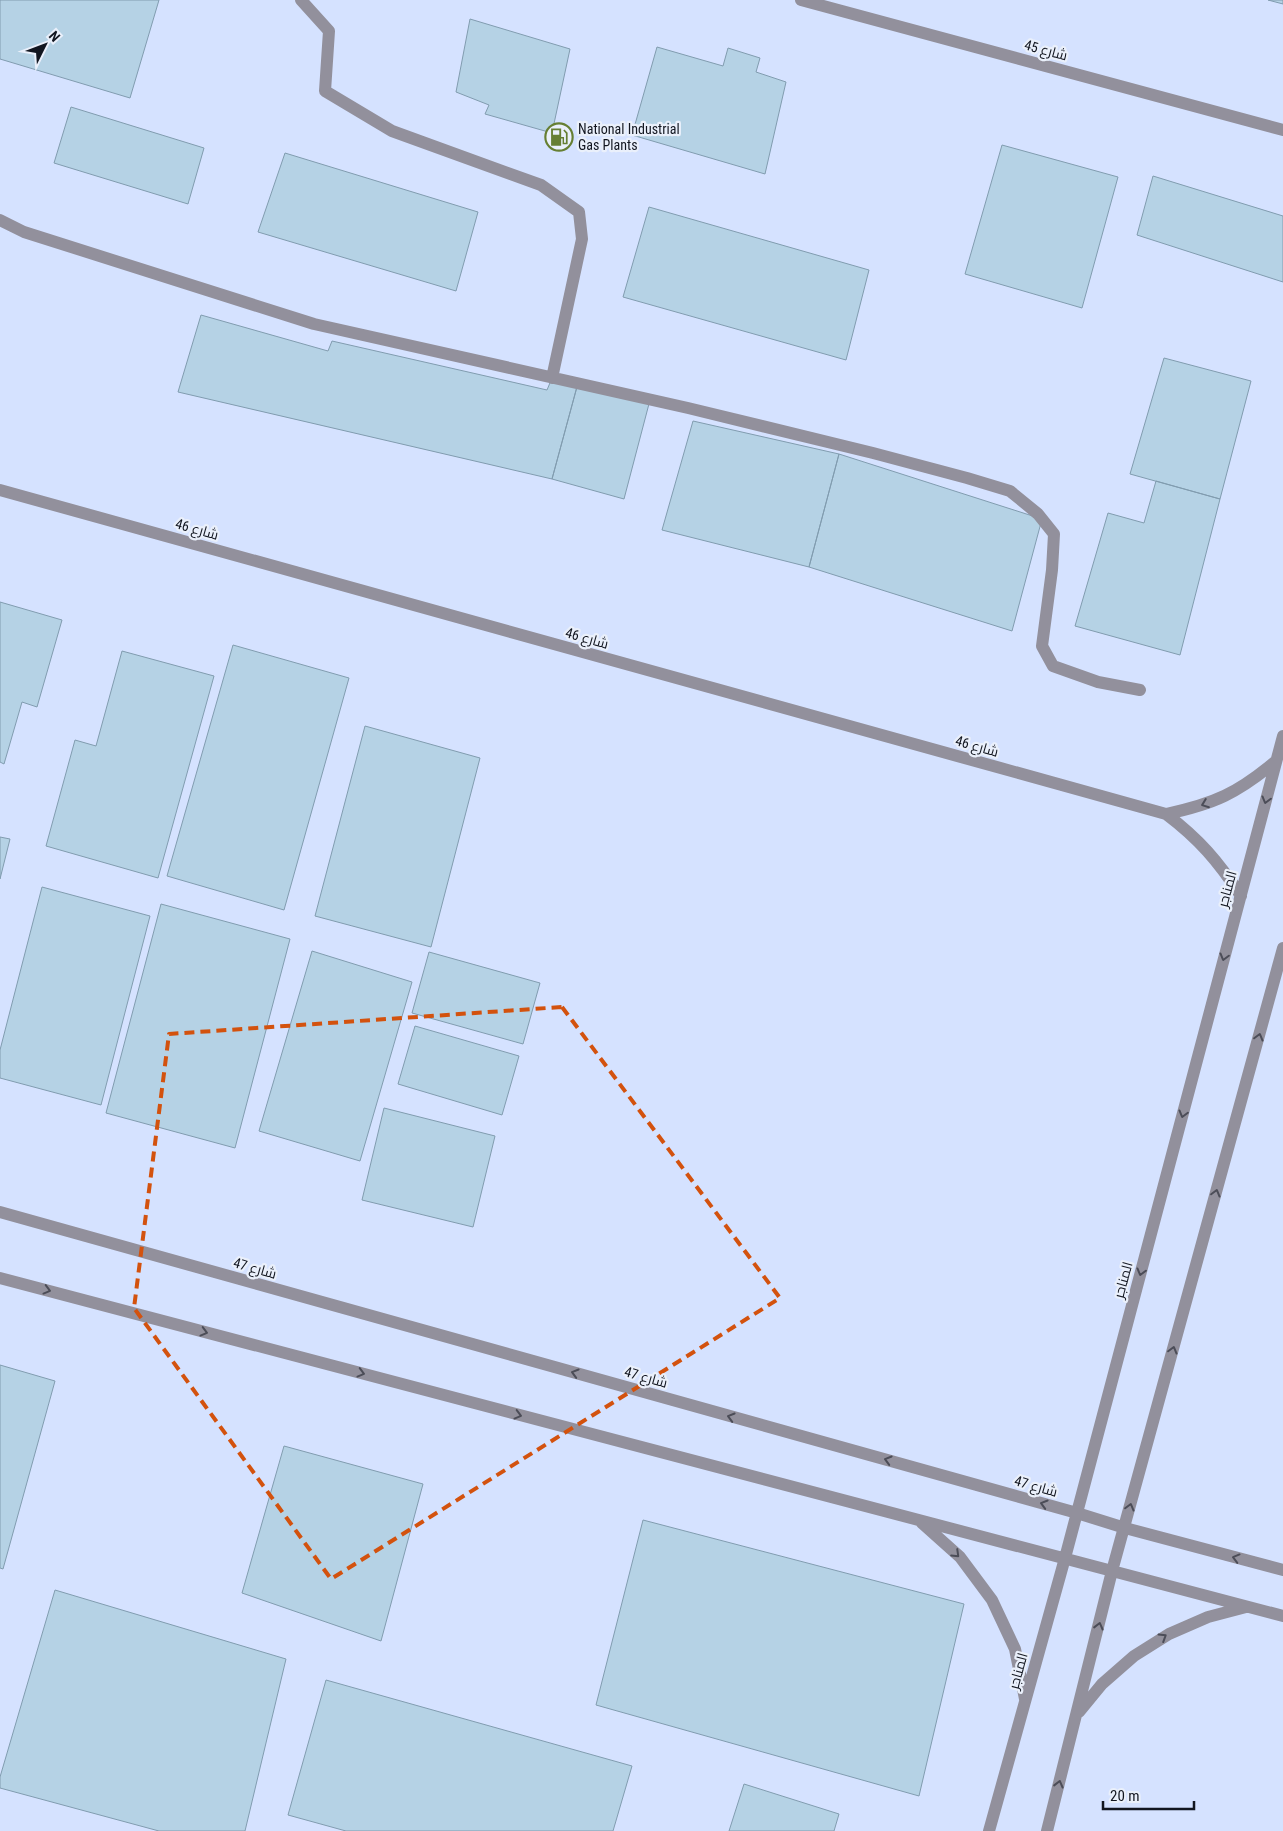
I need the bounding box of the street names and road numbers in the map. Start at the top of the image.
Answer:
street label: شارع 45 [1022,37,1069,64]
street label: شارع 46 [173,515,220,544]
street label: شارع 46 [563,624,610,653]
street label: شارع 46 [953,732,1000,761]
street label: المناجر [1214,869,1240,910]
street label: شارع 47 [231,1254,278,1283]
street label: المناجر [1110,1260,1136,1301]
street label: شارع 47 [622,1363,669,1392]
street label: شارع 47 [1012,1472,1059,1501]
street label: المناجر [1005,1651,1031,1692]

